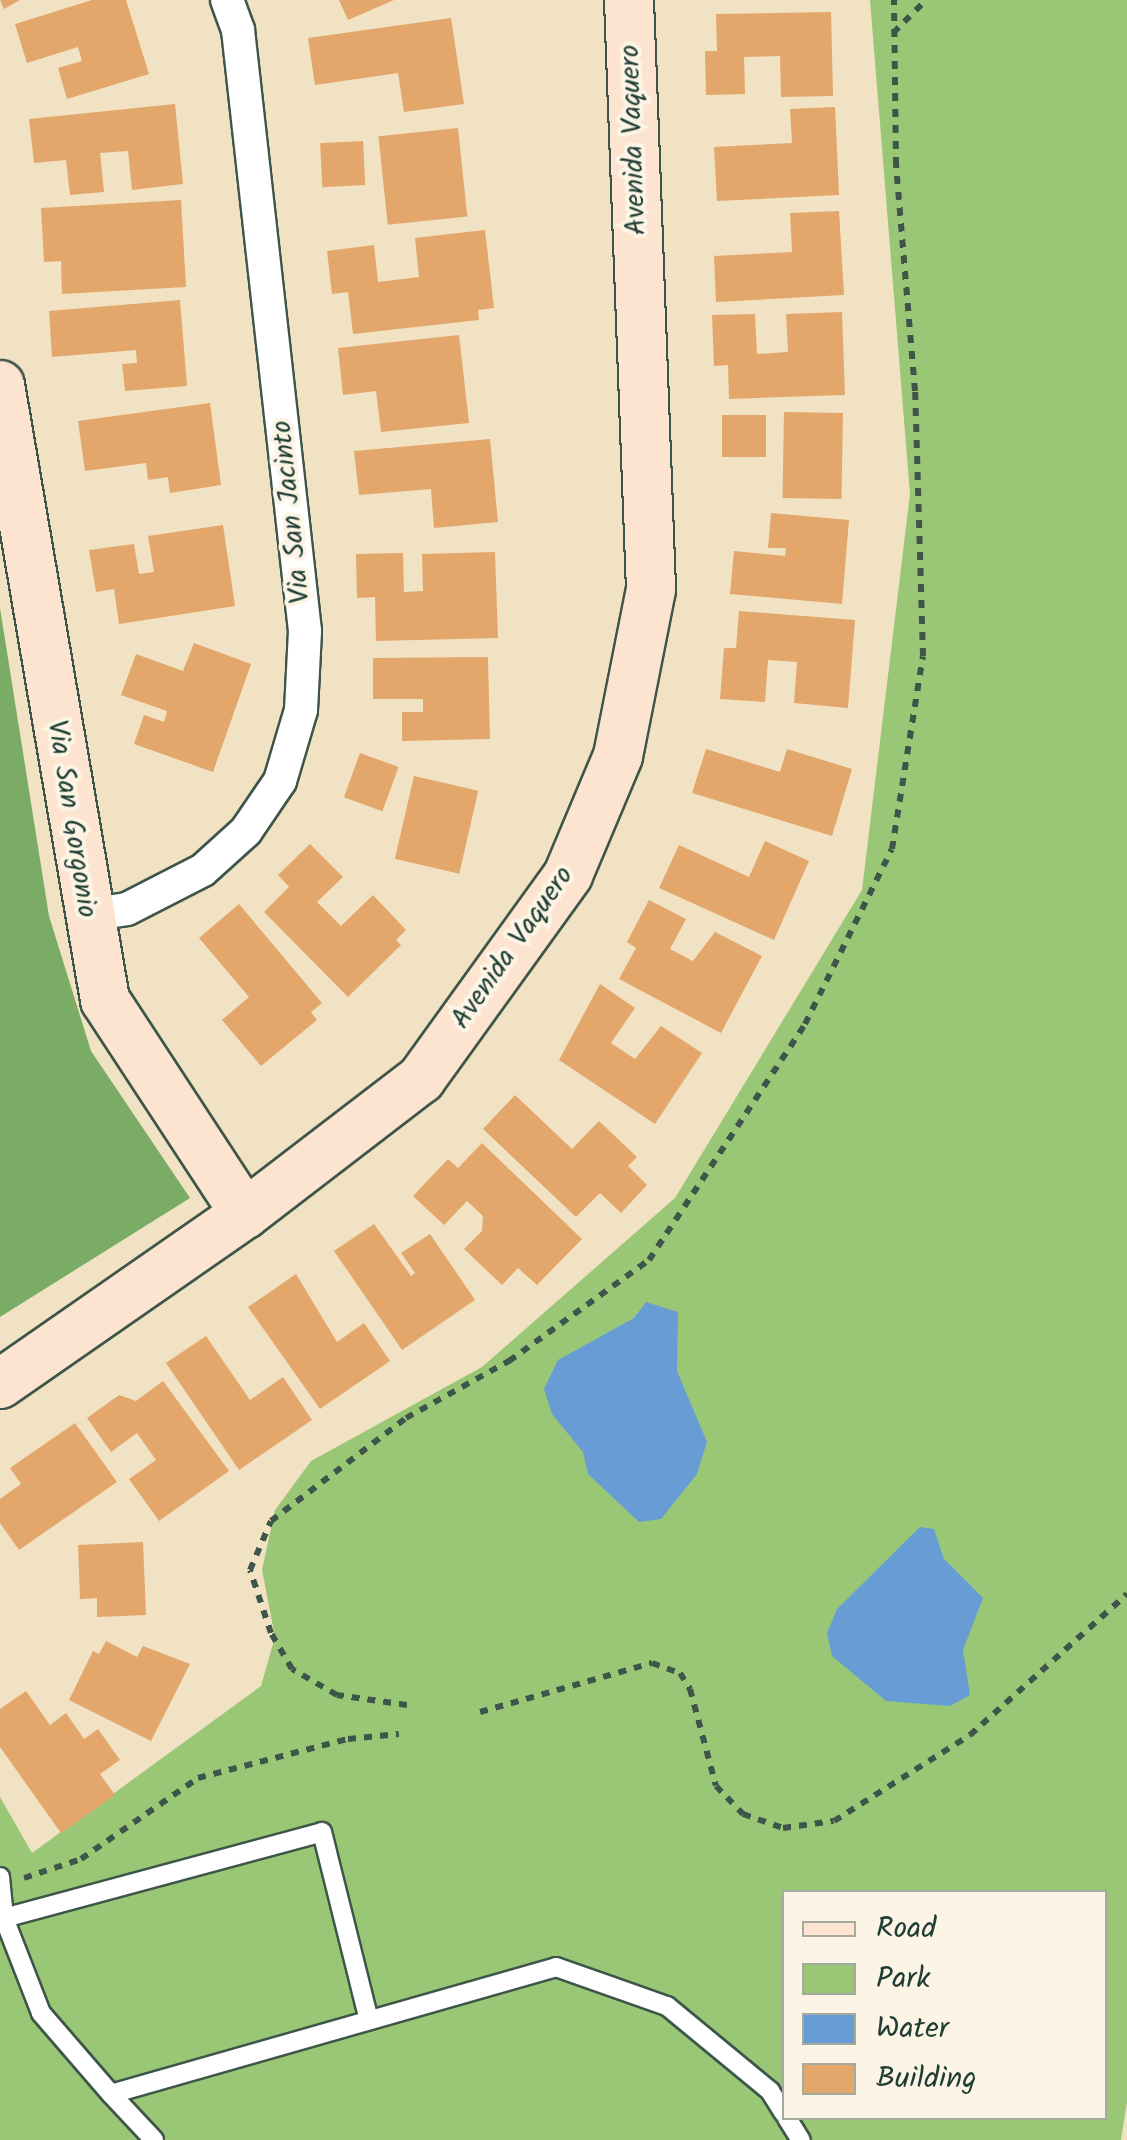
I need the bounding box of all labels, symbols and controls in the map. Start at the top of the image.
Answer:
street label: Avenida Vaquero [614,44,654,236]
street label: Via San Jacinto [266,419,318,605]
street label: Via San Gorgonio [39,718,103,920]
street label: Avenida Vaquero [445,860,581,1036]
legend [782,1890,1107,2120]
text: Road [876,1905,936,1953]
text: Park [876,1955,930,2003]
text: Water [876,2005,949,2053]
text: Building [876,2055,976,2103]

